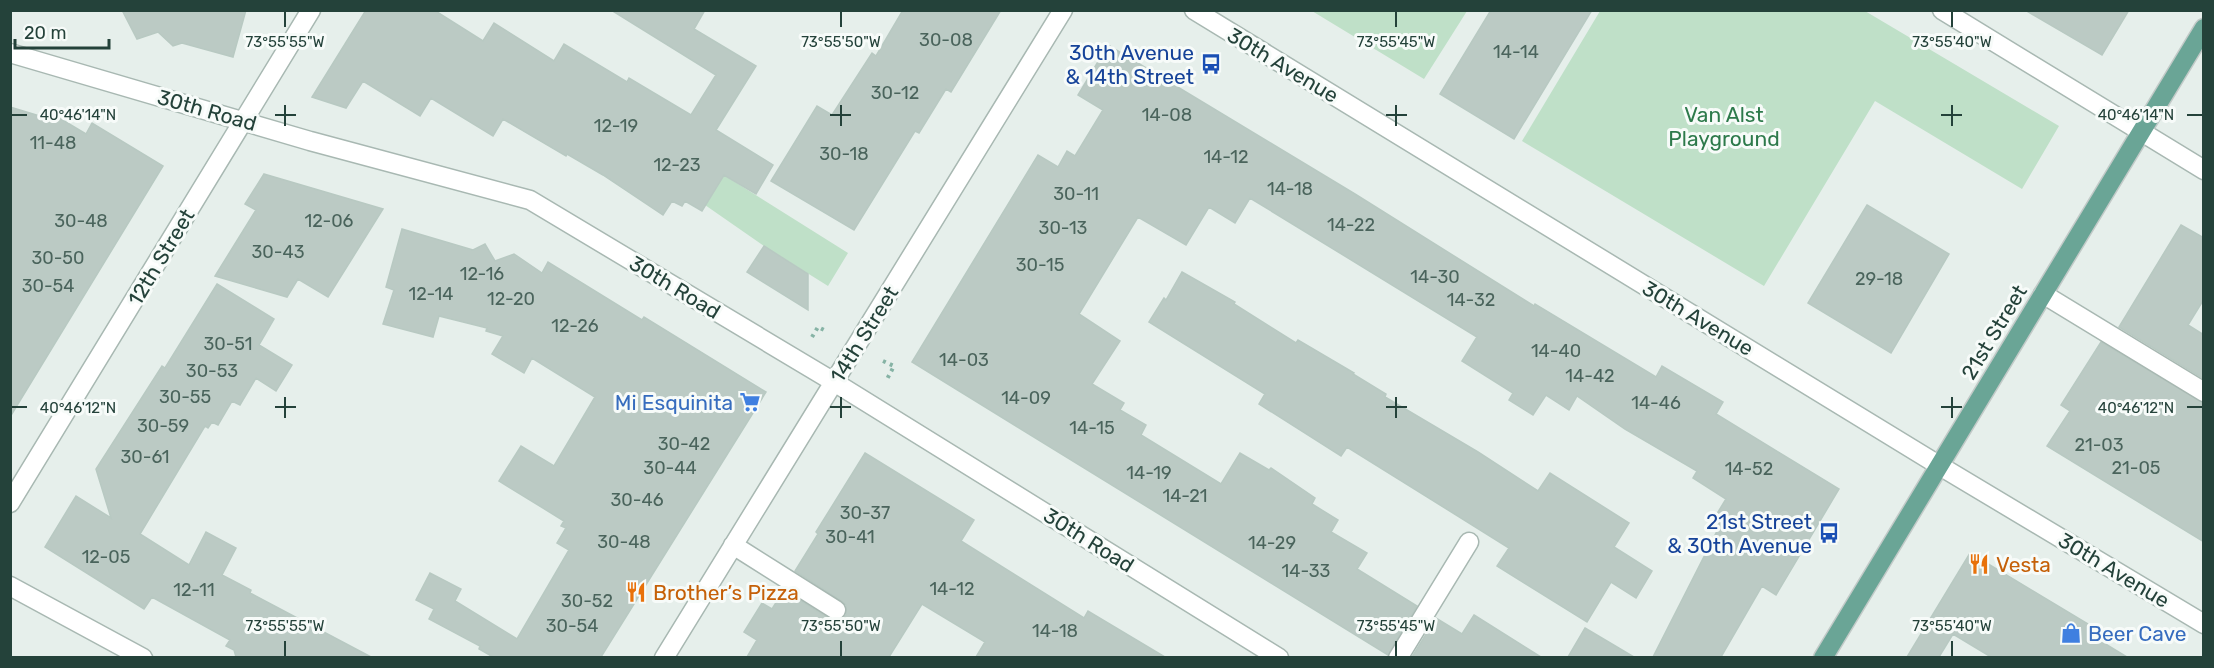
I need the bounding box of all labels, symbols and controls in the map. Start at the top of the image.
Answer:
scale bar [15,12,110,50]
text: 20 m [24,22,66,44]
street label: 30th Avenue [1223,22,1343,108]
house number: 30-08 [919,29,973,51]
text: 73°55'55"W [245,33,325,51]
text: 73°55'50"W [801,33,881,51]
text: 73°55'45"W [1357,33,1435,51]
text: 73°55'40"W [1912,33,1992,51]
place label: 30th Avenue & 14th Street [1065,40,1194,89]
house number: 14-14 [1493,41,1539,63]
bus stop icon: 30th Avenue & 14th Street [1199,52,1223,76]
house number: 30-12 [871,82,919,104]
street label: 30th Road [155,84,259,136]
park label: Van Alst Playground [1668,102,1780,151]
house number: 14-08 [1142,104,1192,126]
text: 40°46'14"N [40,106,116,124]
text: 40°46'14"N [2098,106,2174,124]
house number: 12-19 [594,115,638,137]
house number: 11-48 [30,132,76,154]
house number: 30-18 [819,143,869,165]
house number: 14-12 [1203,146,1249,168]
house number: 12-23 [653,154,701,176]
house number: 14-18 [1267,178,1313,200]
house number: 30-11 [1053,183,1099,205]
street label: 12th Street [122,204,200,310]
house number: 30-48 [54,210,108,232]
house number: 12-06 [305,210,354,232]
house number: 14-22 [1327,214,1375,236]
house number: 30-13 [1039,217,1087,239]
house number: 30-43 [252,241,304,263]
house number: 30-50 [32,247,84,269]
street label: 30th Road [625,250,725,324]
house number: 30-15 [1016,254,1064,276]
house number: 12-16 [460,263,504,285]
house number: 14-30 [1410,266,1460,288]
house number: 29-18 [1855,268,1903,290]
house number: 30-54 [22,275,74,297]
street label: 30th Avenue [1638,275,1758,361]
street label: 21st Street [1956,280,2032,384]
street label: 14th Street [825,281,903,387]
house number: 12-14 [409,283,453,305]
house number: 12-20 [487,288,535,310]
house number: 14-32 [1447,289,1495,311]
house number: 12-26 [551,315,599,337]
house number: 30-51 [204,333,252,355]
house number: 14-40 [1531,340,1581,362]
house number: 14-03 [939,349,989,371]
house number: 30-53 [186,360,238,382]
house number: 14-42 [1565,365,1615,387]
house number: 30-55 [159,386,211,408]
house number: 14-09 [1001,387,1051,409]
place label: Mi Esquinita [615,390,733,415]
supermarket icon: Mi Esquinita [738,390,762,414]
house number: 14-46 [1631,392,1681,414]
text: 40°46'12"N [40,399,116,417]
text: 40°46'12"N [2098,399,2174,417]
house number: 30-59 [137,415,189,437]
house number: 14-15 [1069,417,1115,439]
house number: 30-42 [658,433,710,455]
house number: 21-03 [2074,434,2124,456]
house number: 30-61 [120,446,170,468]
house number: 30-44 [643,457,697,479]
house number: 21-05 [2111,457,2161,479]
house number: 14-52 [1725,458,1773,480]
house number: 14-19 [1126,462,1172,484]
house number: 14-21 [1162,485,1208,507]
house number: 30-46 [611,489,664,511]
house number: 30-37 [840,502,890,524]
street label: 30th Road [1039,502,1139,578]
place label: 21st Street & 30th Avenue [1667,509,1812,558]
bus stop icon: 21st Street & 30th Avenue [1817,521,1841,545]
house number: 30-41 [825,526,875,548]
street label: 30th Avenue [2054,527,2174,613]
house number: 30-48 [597,531,651,553]
house number: 14-29 [1248,532,1296,554]
house number: 12-05 [82,546,130,568]
restaurant icon: Vesta [1967,552,1991,576]
place label: Vesta [1996,552,2051,577]
house number: 14-33 [1282,560,1330,582]
house number: 14-12 [929,578,975,600]
house number: 12-11 [173,579,215,601]
restaurant icon: Brother’s Pizza [624,580,648,604]
place label: Brother’s Pizza [653,580,799,605]
house number: 30-52 [561,590,613,612]
house number: 30-54 [546,615,598,637]
text: 73°55'55"W [245,617,325,635]
text: 73°55'50"W [801,617,881,635]
text: 73°55'45"W [1357,617,1435,635]
text: 73°55'40"W [1912,617,1992,635]
house number: 14-18 [1032,620,1078,642]
shop icon: Beer Cave [2059,621,2083,645]
place label: Beer Cave [2088,621,2187,646]

